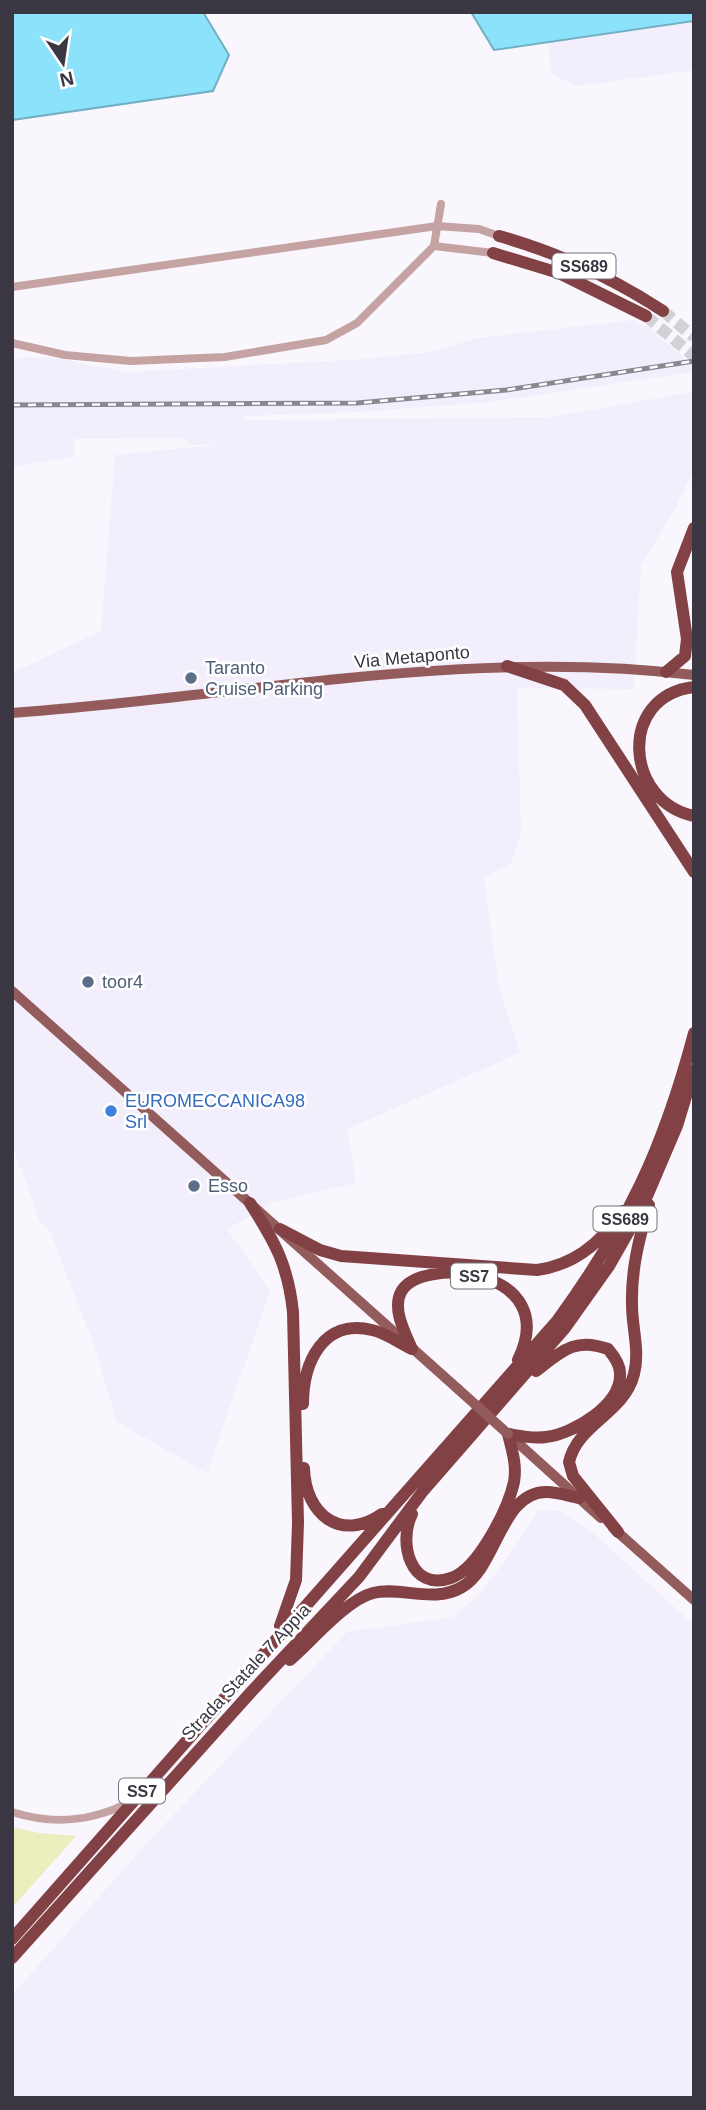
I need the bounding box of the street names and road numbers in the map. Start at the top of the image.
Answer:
road number: SS689 [552,254,616,278]
street label: Via Metaponto [353,642,471,672]
road number: SS689 [594,1206,656,1232]
road number: SS7 [451,1264,497,1288]
street label: Strada Statale 7 Appia [178,1599,315,1744]
road number: SS7 [119,1778,165,1804]

